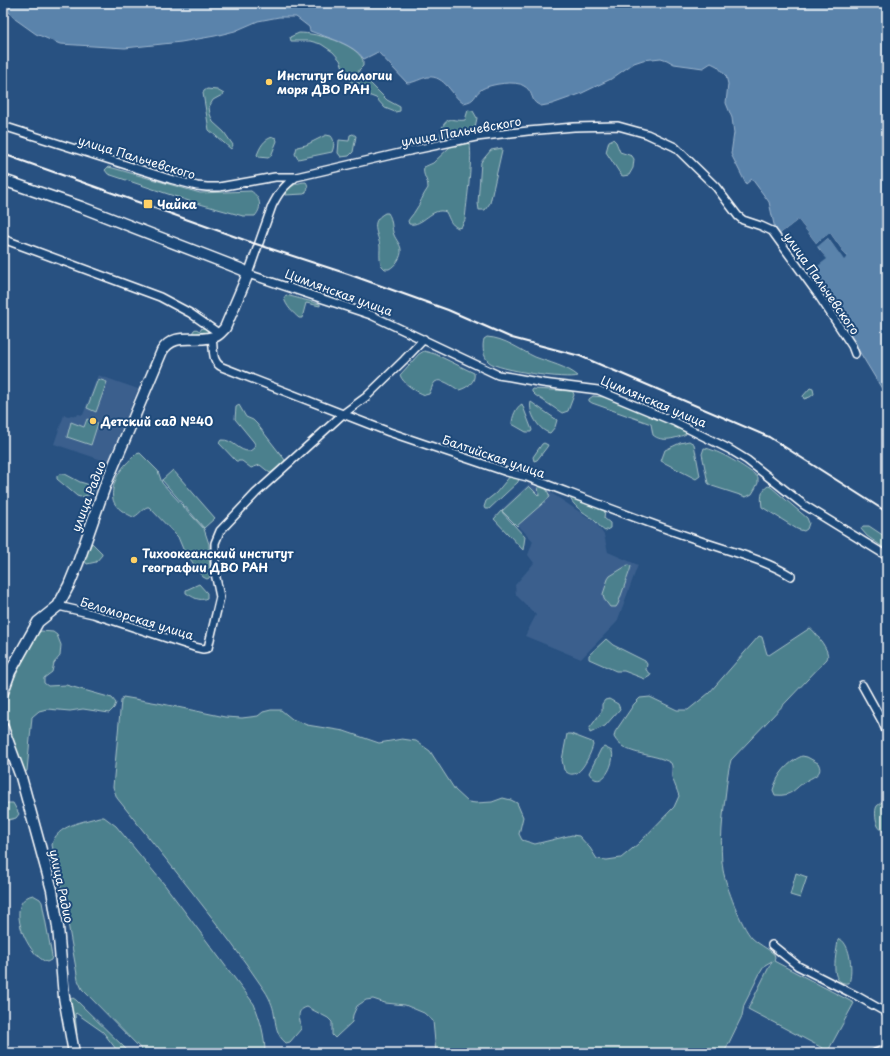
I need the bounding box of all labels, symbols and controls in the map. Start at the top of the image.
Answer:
place label: Институт биологии моря ДВО РАН [277,66,392,98]
marker: Институт биологии моря ДВО РАН [264,77,274,87]
street label: улица Пальчевского [399,112,523,150]
street label: улица Пальчевского [76,131,198,183]
place label: Чайка [157,195,197,213]
marker: Чайка [142,198,154,210]
street label: улица Пальчевского [780,228,864,338]
street label: Цимлянская улица [283,264,396,320]
street label: Цимлянская улица [598,371,710,432]
place label: Детский сад №40 [100,412,213,430]
marker: Детский сад №40 [88,416,98,426]
street label: Балтийская улица [440,430,548,482]
street label: улица Радио [66,458,110,534]
place label: Тихоокеанский институт географии ДВО РАН [142,544,294,576]
marker: Тихоокеанский институт географии ДВО РАН [129,555,139,565]
street label: Беломорская улица [78,592,196,644]
street label: улица Радио [45,848,79,925]

